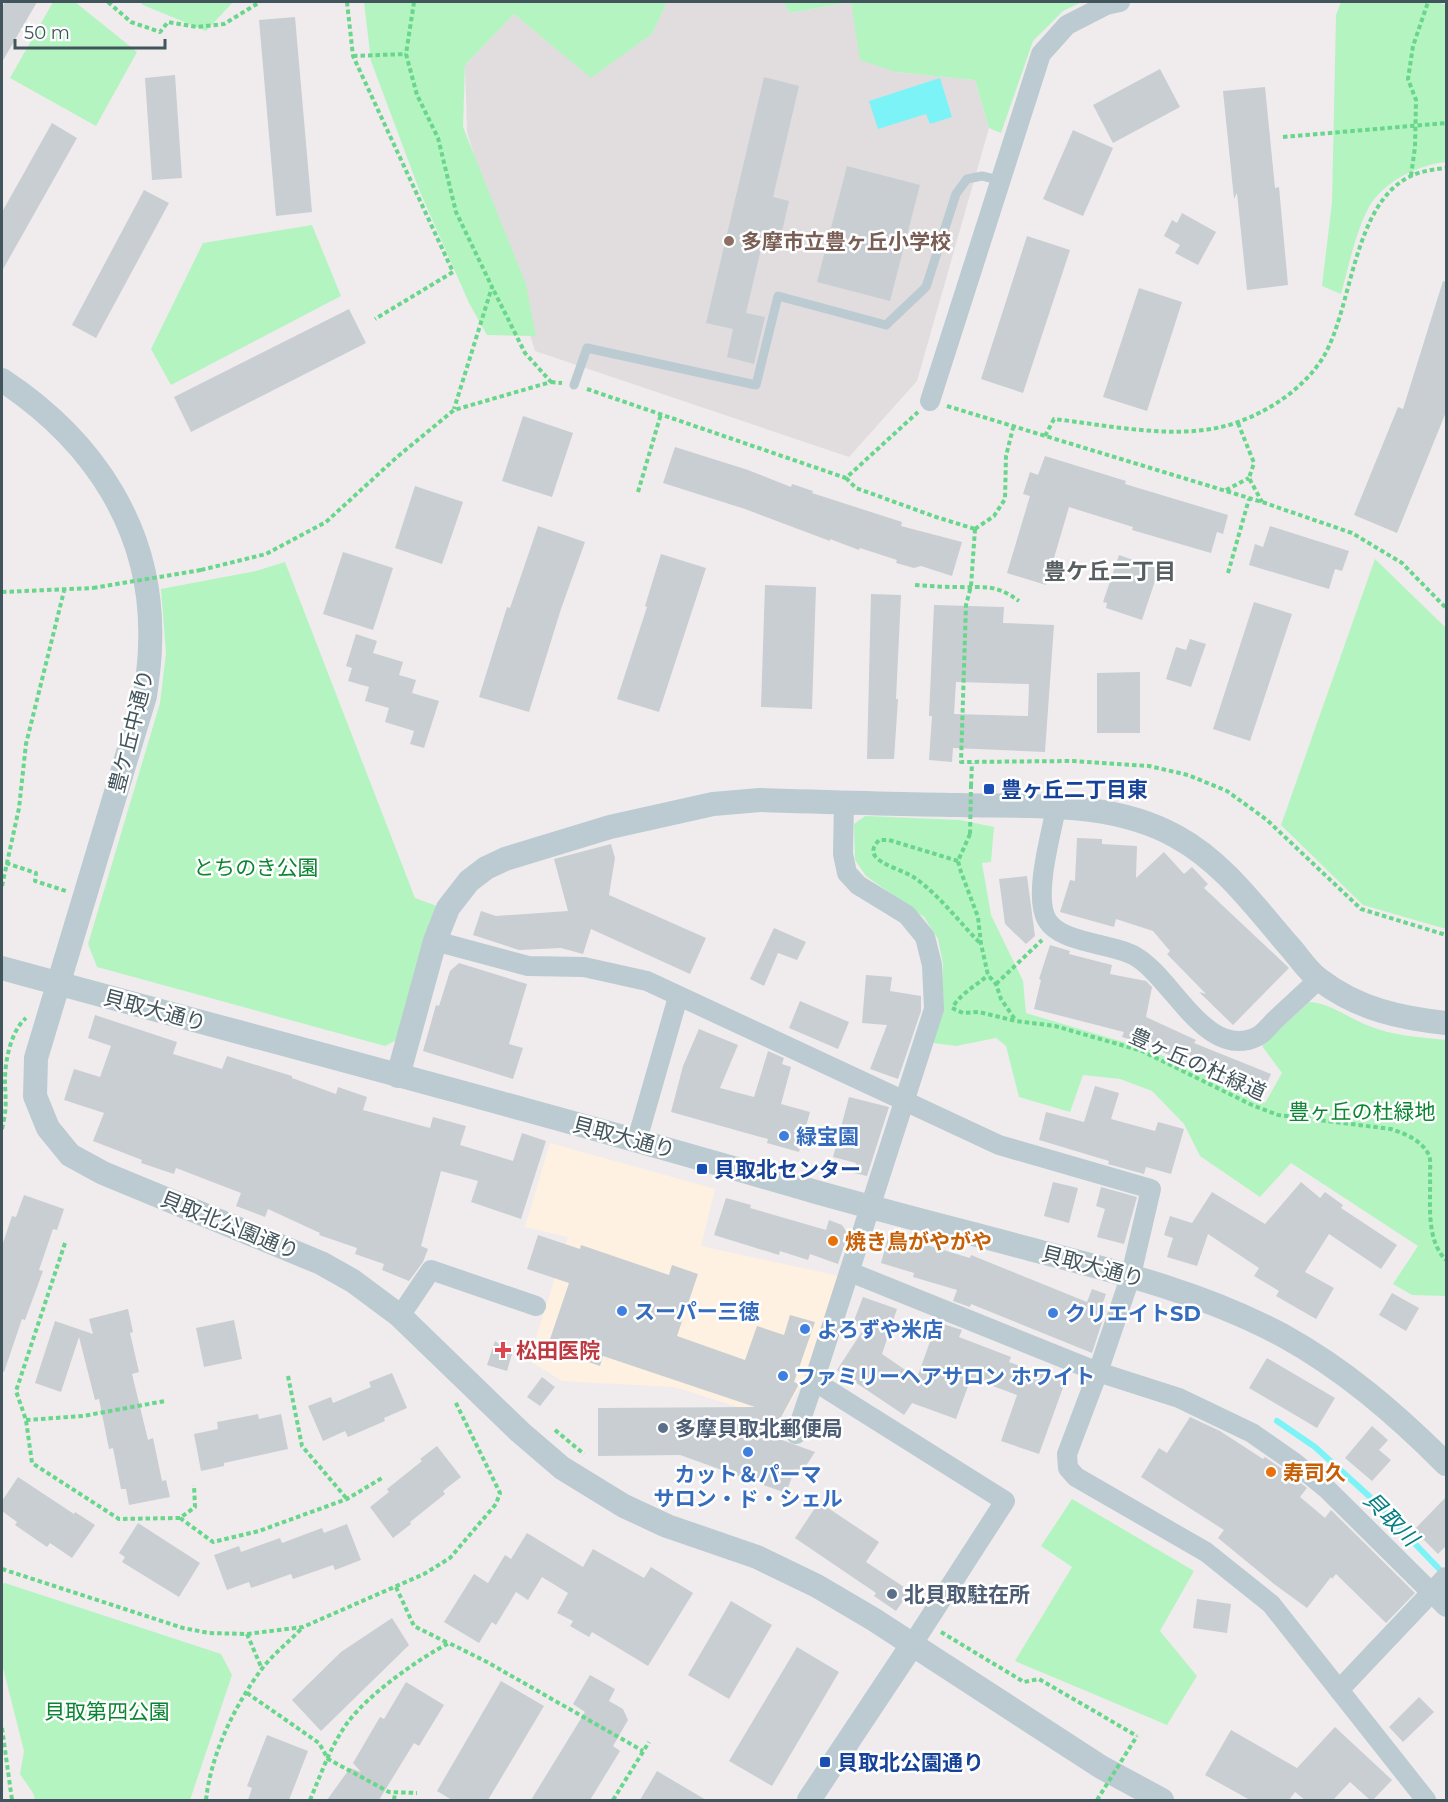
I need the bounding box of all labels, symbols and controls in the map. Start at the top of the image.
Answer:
scale bar [15,12,165,50]
text: 50 m [24,22,70,44]
place label: 多摩市立豊ヶ丘小学校 [741,229,951,254]
marker: 多摩市立豊ヶ丘小学校 [722,234,736,248]
district label: 豊ケ丘二丁目 [1044,558,1176,585]
street label: 豊ケ丘中通り [104,667,158,795]
place label: 豊ヶ丘二丁目東 [1001,777,1148,802]
marker: 豊ヶ丘二丁目東 [982,782,996,796]
park label: とちのき公園 [193,855,319,880]
street label: 貝取大通り [101,984,209,1036]
street label: 豊ヶ丘の杜緑道 [1126,1023,1270,1105]
park label: 豊ヶ丘の杜緑地 [1289,1099,1436,1124]
street label: 貝取大通り [570,1111,678,1163]
place label: 緑宝園 [796,1124,859,1149]
marker: 緑宝園 [777,1129,791,1143]
place label: 貝取北センター [714,1157,861,1182]
marker: 貝取北センター [695,1162,709,1176]
street label: 貝取北公園通り [157,1186,303,1264]
place label: 焼き鳥がやがや [845,1229,992,1254]
marker: 焼き鳥がやがや [826,1234,840,1248]
street label: 貝取大通り [1039,1240,1147,1292]
place label: スーパー三徳 [634,1299,760,1324]
place label: クリエイトSD [1065,1301,1201,1326]
marker: スーパー三徳 [615,1304,629,1318]
marker: クリエイトSD [1046,1306,1060,1320]
place label: よろずや米店 [817,1317,943,1342]
marker: よろずや米店 [798,1322,812,1336]
place label: 松田医院 [516,1338,600,1363]
marker: 松田医院 [494,1341,512,1359]
place label: ファミリーヘアサロン ホワイト [795,1364,1095,1389]
marker: ファミリーヘアサロン ホワイト [776,1369,790,1383]
place label: 多摩貝取北郵便局 [675,1416,843,1441]
marker: 多摩貝取北郵便局 [656,1421,670,1435]
marker: カット＆パーマ サロン・ド・シェル [741,1445,755,1459]
place label: 寿司久 [1283,1460,1346,1485]
place label: カット＆パーマ サロン・ド・シェル [654,1462,843,1511]
marker: 寿司久 [1264,1465,1278,1479]
water label: 貝取川 [1358,1486,1425,1553]
place label: 北貝取駐在所 [904,1582,1030,1607]
marker: 北貝取駐在所 [885,1587,899,1601]
park label: 貝取第四公園 [44,1699,170,1724]
place label: 貝取北公園通り [837,1750,984,1775]
marker: 貝取北公園通り [818,1755,832,1769]

